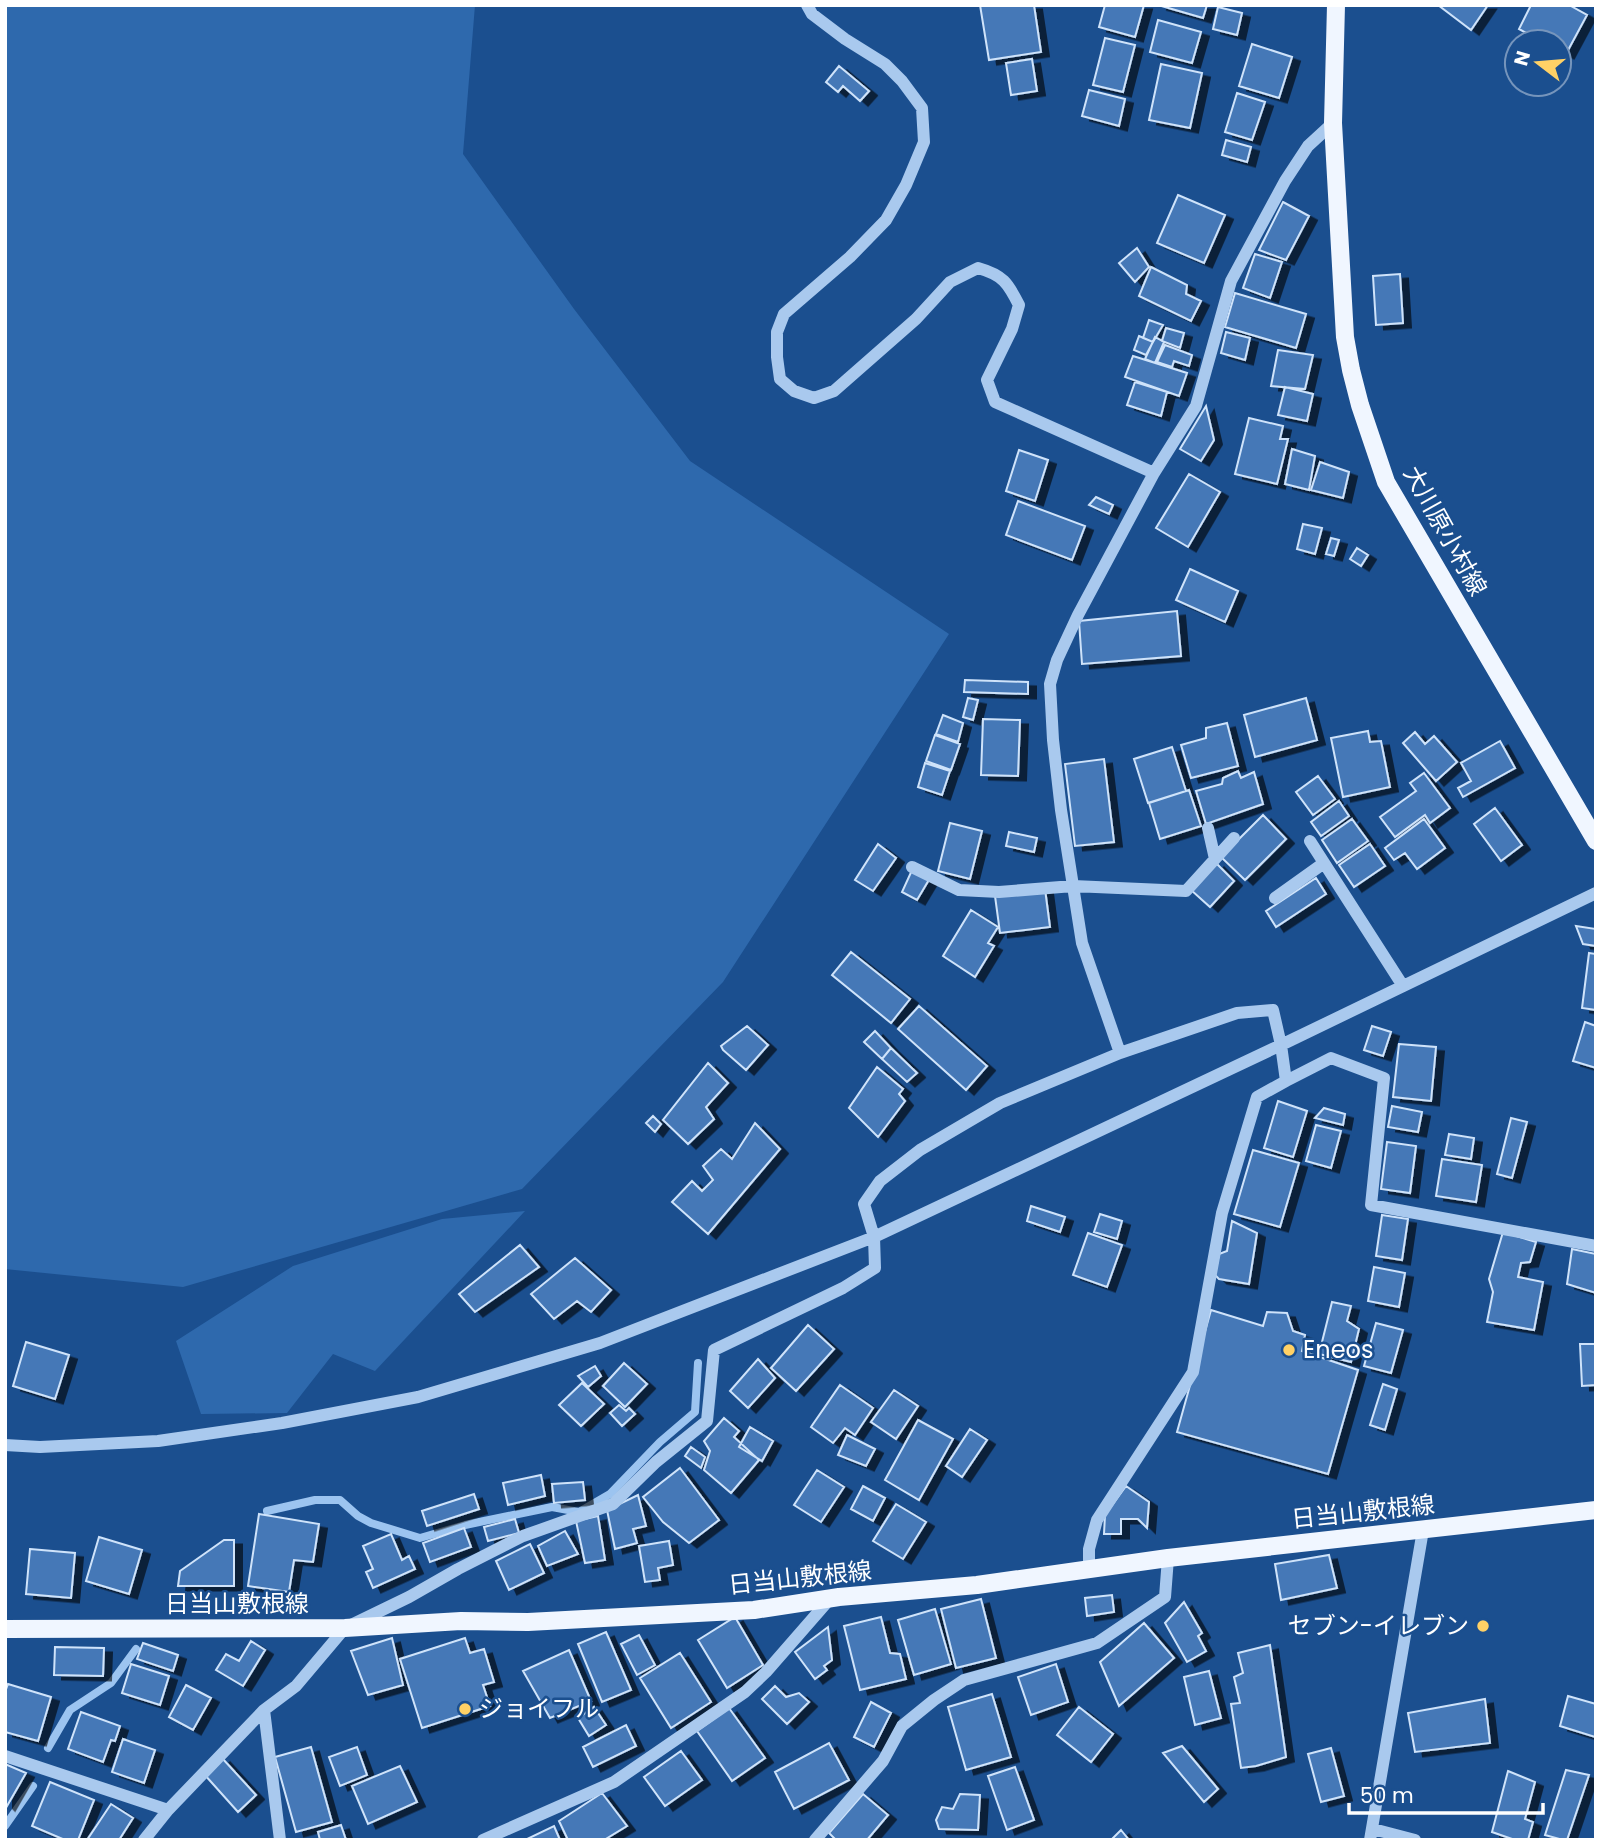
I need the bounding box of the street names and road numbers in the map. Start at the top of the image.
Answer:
street label: 大川原小村線 [1396,460,1495,602]
street label: 日当山敷根線 [1290,1488,1436,1535]
street label: 日当山敷根線 [727,1554,873,1601]
street label: 日当山敷根線 [165,1587,309,1620]

